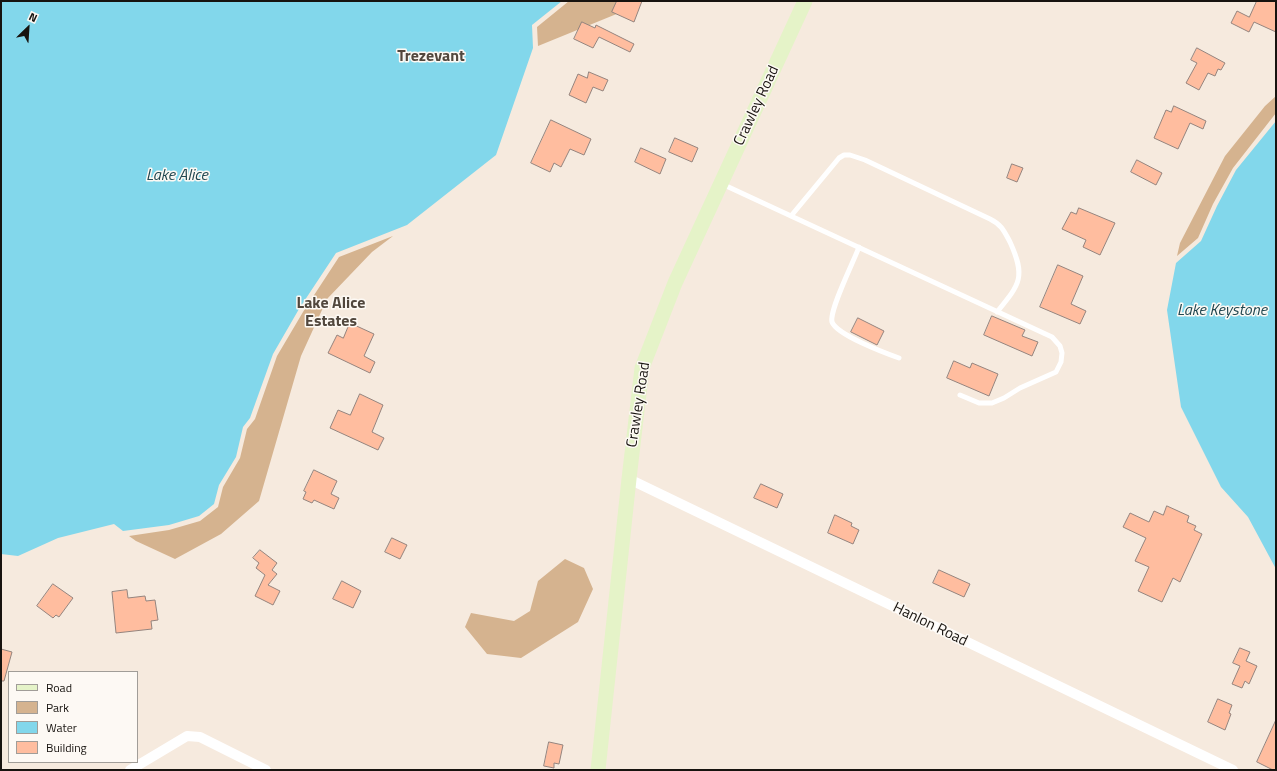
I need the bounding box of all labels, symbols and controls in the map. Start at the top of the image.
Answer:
north arrow [8,8,48,48]
text: N [26,8,40,26]
district label: Trezevant [397,47,465,67]
street label: Crawley Road [731,63,783,149]
water label: Lake Alice [146,166,208,186]
district label: Lake Alice Estates [297,294,365,332]
water label: Lake Keystone [1177,301,1267,321]
street label: Crawley Road [623,361,655,449]
street label: Hanlon Road [890,599,970,651]
legend [8,671,138,763]
text: Road [46,678,72,697]
text: Park [46,698,69,717]
text: Water [46,718,77,737]
text: Building [46,738,87,757]

